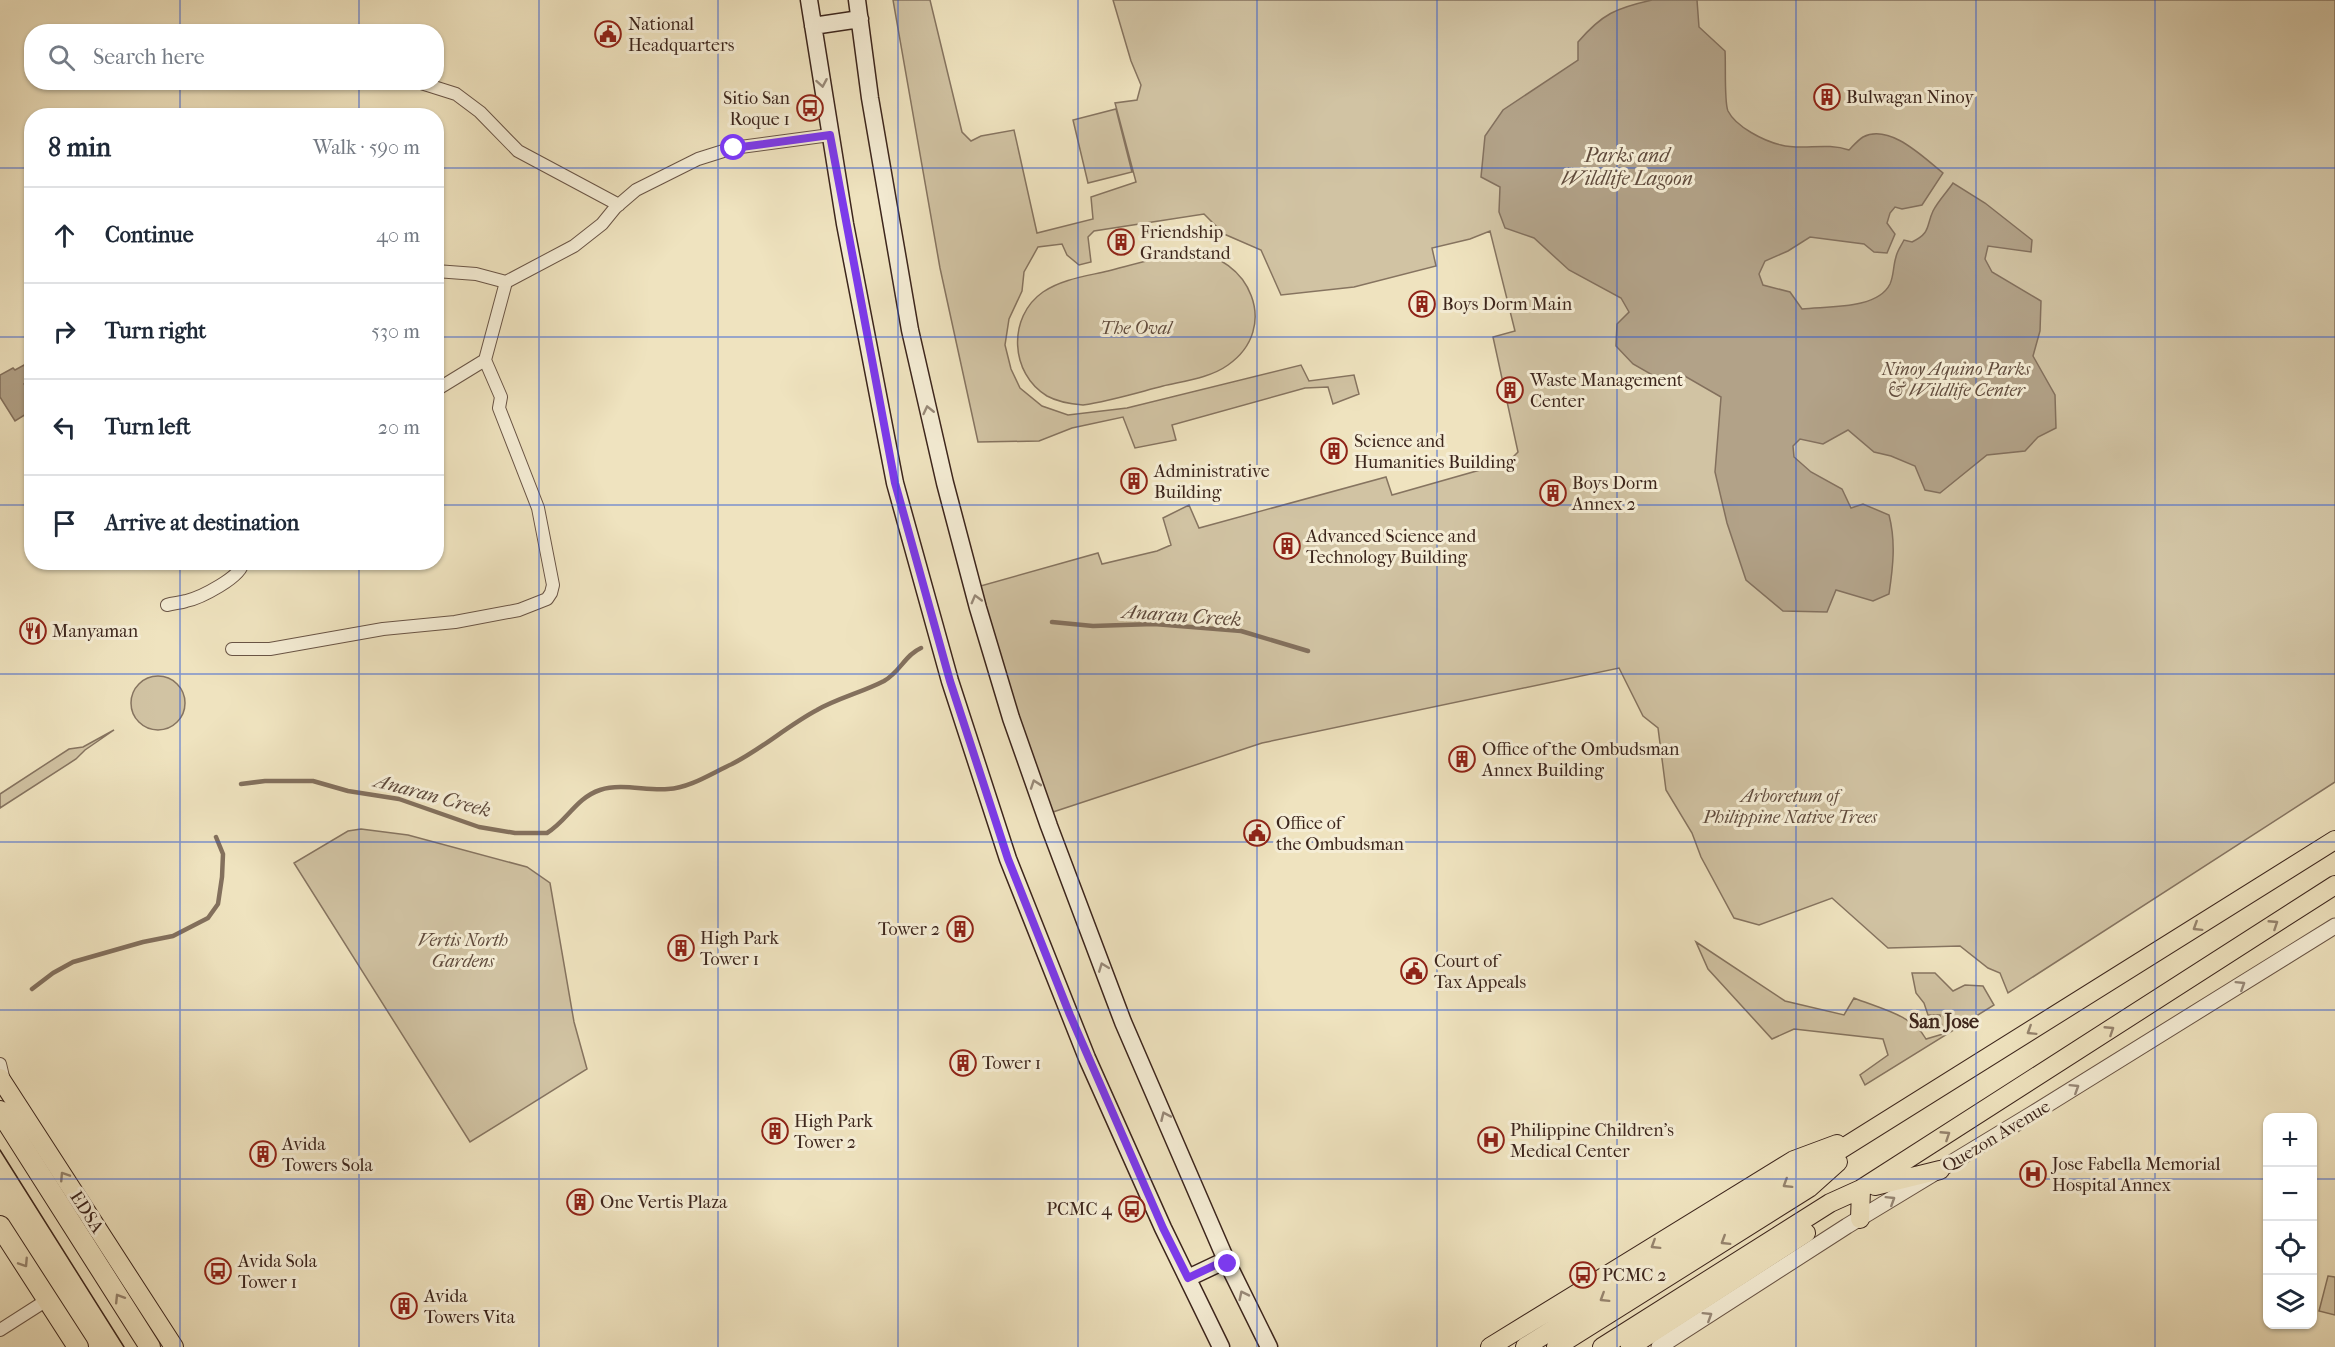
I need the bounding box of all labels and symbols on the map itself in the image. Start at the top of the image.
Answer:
place label: National Headquarters [628,14,735,56]
public building icon: National Headquarters [593,19,623,49]
one-way arrow [815,78,828,88]
building icon: Bulwagan Ninoy [1812,82,1842,112]
place label: Bulwagan Ninoy [1846,87,1975,108]
place label: Sitio San Roque 1 [723,88,791,130]
bus stop icon: Sitio San Roque 1 [795,93,825,123]
route start [720,134,746,160]
water label: Parks and Wildlife Lagoon [1561,144,1693,190]
place label: Friendship Grandstand [1140,222,1231,264]
building icon: Friendship Grandstand [1106,227,1136,257]
building icon: Boys Dorm Main [1407,289,1437,319]
place label: Boys Dorm Main [1442,294,1573,315]
park label: The Oval [1100,318,1174,339]
park label: Ninoy Aquino Parks & Wildlife Center [1881,359,2031,401]
place label: Waste Management Center [1529,370,1684,412]
building icon: Waste Management Center [1495,375,1525,405]
one-way arrow [922,405,935,415]
place label: Science and Humanities Building [1354,431,1516,473]
building icon: Science and Humanities Building [1319,436,1349,466]
place label: Administrative Building [1153,461,1270,503]
building icon: Administrative Building [1119,466,1149,496]
place label: Boys Dorm Annex 2 [1571,473,1658,515]
building icon: Boys Dorm Annex 2 [1538,478,1568,508]
place label: Advanced Science and Technology Building [1305,526,1476,568]
building icon: Advanced Science and Technology Building [1272,531,1302,561]
one-way arrow [971,594,983,604]
water label: Anaran Creek [1119,600,1242,631]
restaurant icon: Manyaman [18,616,48,646]
place label: Manyaman [52,621,139,642]
place label: Office of the Ombudsman Annex Building [1481,739,1680,781]
building icon: Office of the Ombudsman Annex Building [1447,744,1477,774]
water label: Anaran Creek [369,768,493,822]
one-way arrow [1029,779,1042,790]
park label: Arboretum of Philippine Native Trees [1702,786,1877,828]
place label: Office of the Ombudsman [1276,813,1405,855]
public building icon: Office of the Ombudsman [1242,818,1272,848]
building icon: Tower 2 [945,914,975,944]
place label: Tower 2 [878,919,940,940]
one-way arrow [2192,920,2203,931]
one-way arrow [2267,920,2278,931]
place label: High Park Tower 1 [700,928,780,970]
park label: Vertis North Gardens [418,930,508,972]
building icon: High Park Tower 1 [666,933,696,963]
place label: Court of Tax Appeals [1434,951,1527,993]
public building icon: Court of Tax Appeals [1399,956,1429,986]
one-way arrow [1098,962,1110,973]
one-way arrow [2234,981,2245,992]
district label: San Jose [1909,1010,1979,1033]
one-way arrow [2027,1024,2038,1035]
one-way arrow [2104,1025,2114,1037]
building icon: Tower 1 [948,1048,978,1078]
place label: Tower 1 [982,1053,1041,1074]
one-way arrow [2069,1083,2079,1095]
street label: Quezon Avenue [1938,1096,2054,1177]
place label: High Park Tower 2 [794,1111,874,1153]
one-way arrow [1160,1111,1172,1122]
building icon: High Park Tower 2 [760,1116,790,1146]
place label: Philippine Children's Medical Center [1510,1120,1674,1162]
hospital icon: Philippine Children's Medical Center [1476,1125,1506,1155]
one-way arrow [1939,1131,1950,1142]
place label: Avida Towers Sola [281,1134,374,1176]
building icon: Avida Towers Sola [248,1139,278,1169]
place label: Jose Fabella Memorial Hospital Annex [2050,1154,2221,1196]
hospital icon: Jose Fabella Memorial Hospital Annex [2018,1159,2048,1189]
one-way arrow [60,1172,71,1183]
one-way arrow [1783,1176,1793,1188]
street label: EDSA [65,1187,108,1237]
building icon: One Vertis Plaza [565,1187,595,1217]
place label: One Vertis Plaza [600,1192,728,1213]
bus stop icon: PCMC 4 [1117,1194,1147,1224]
one-way arrow [1885,1196,1895,1208]
place label: PCMC 4 [1046,1199,1112,1220]
one-way arrow [1721,1233,1731,1245]
one-way arrow [1651,1238,1661,1250]
route end [1214,1250,1240,1276]
place label: Avida Sola Tower 1 [237,1251,318,1293]
one-way arrow [16,1256,27,1267]
bus stop icon: Avida Sola Tower 1 [203,1256,233,1286]
bus stop icon: PCMC 2 [1568,1260,1598,1290]
place label: PCMC 2 [1602,1265,1666,1286]
place label: Avida Towers Vita [423,1286,516,1328]
one-way arrow [1239,1290,1250,1301]
one-way arrow [1600,1290,1610,1302]
building icon: Avida Towers Vita [389,1291,419,1321]
one-way arrow [115,1294,126,1305]
one-way arrow [1702,1311,1712,1323]

